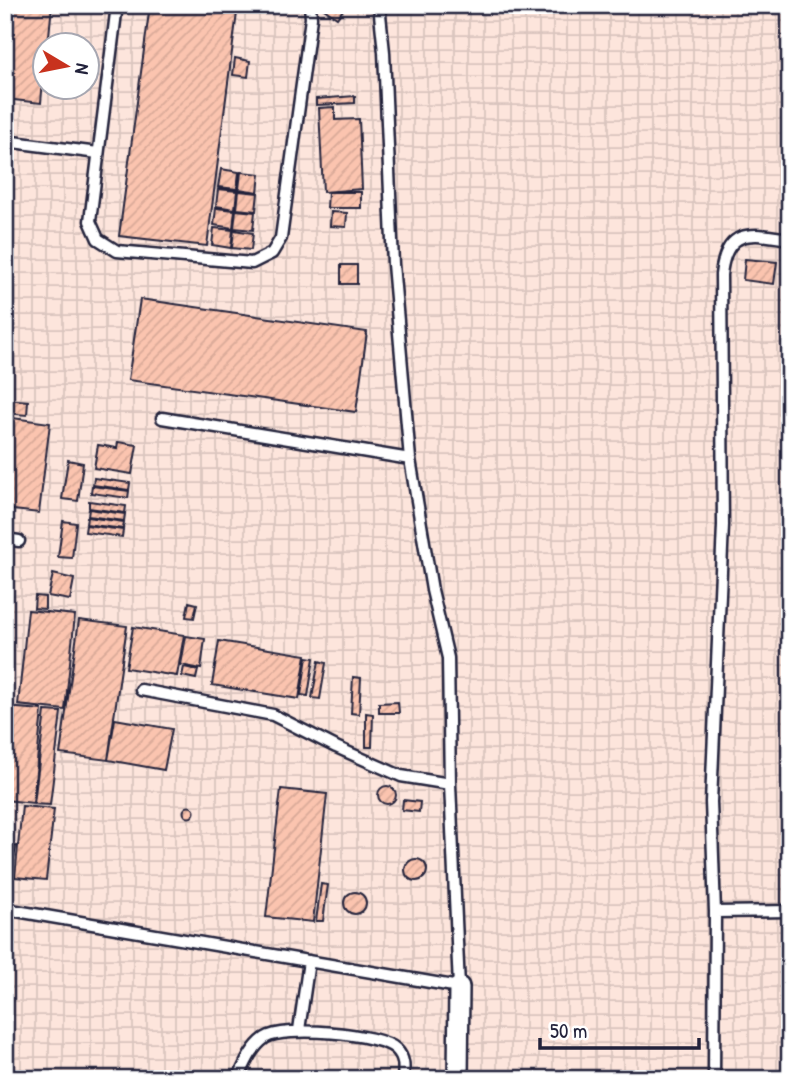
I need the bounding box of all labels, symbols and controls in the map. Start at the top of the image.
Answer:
north arrow [32,32,102,102]
text: N [69,62,96,76]
scale bar [540,1007,699,1051]
text: 50 m [550,1016,587,1045]

